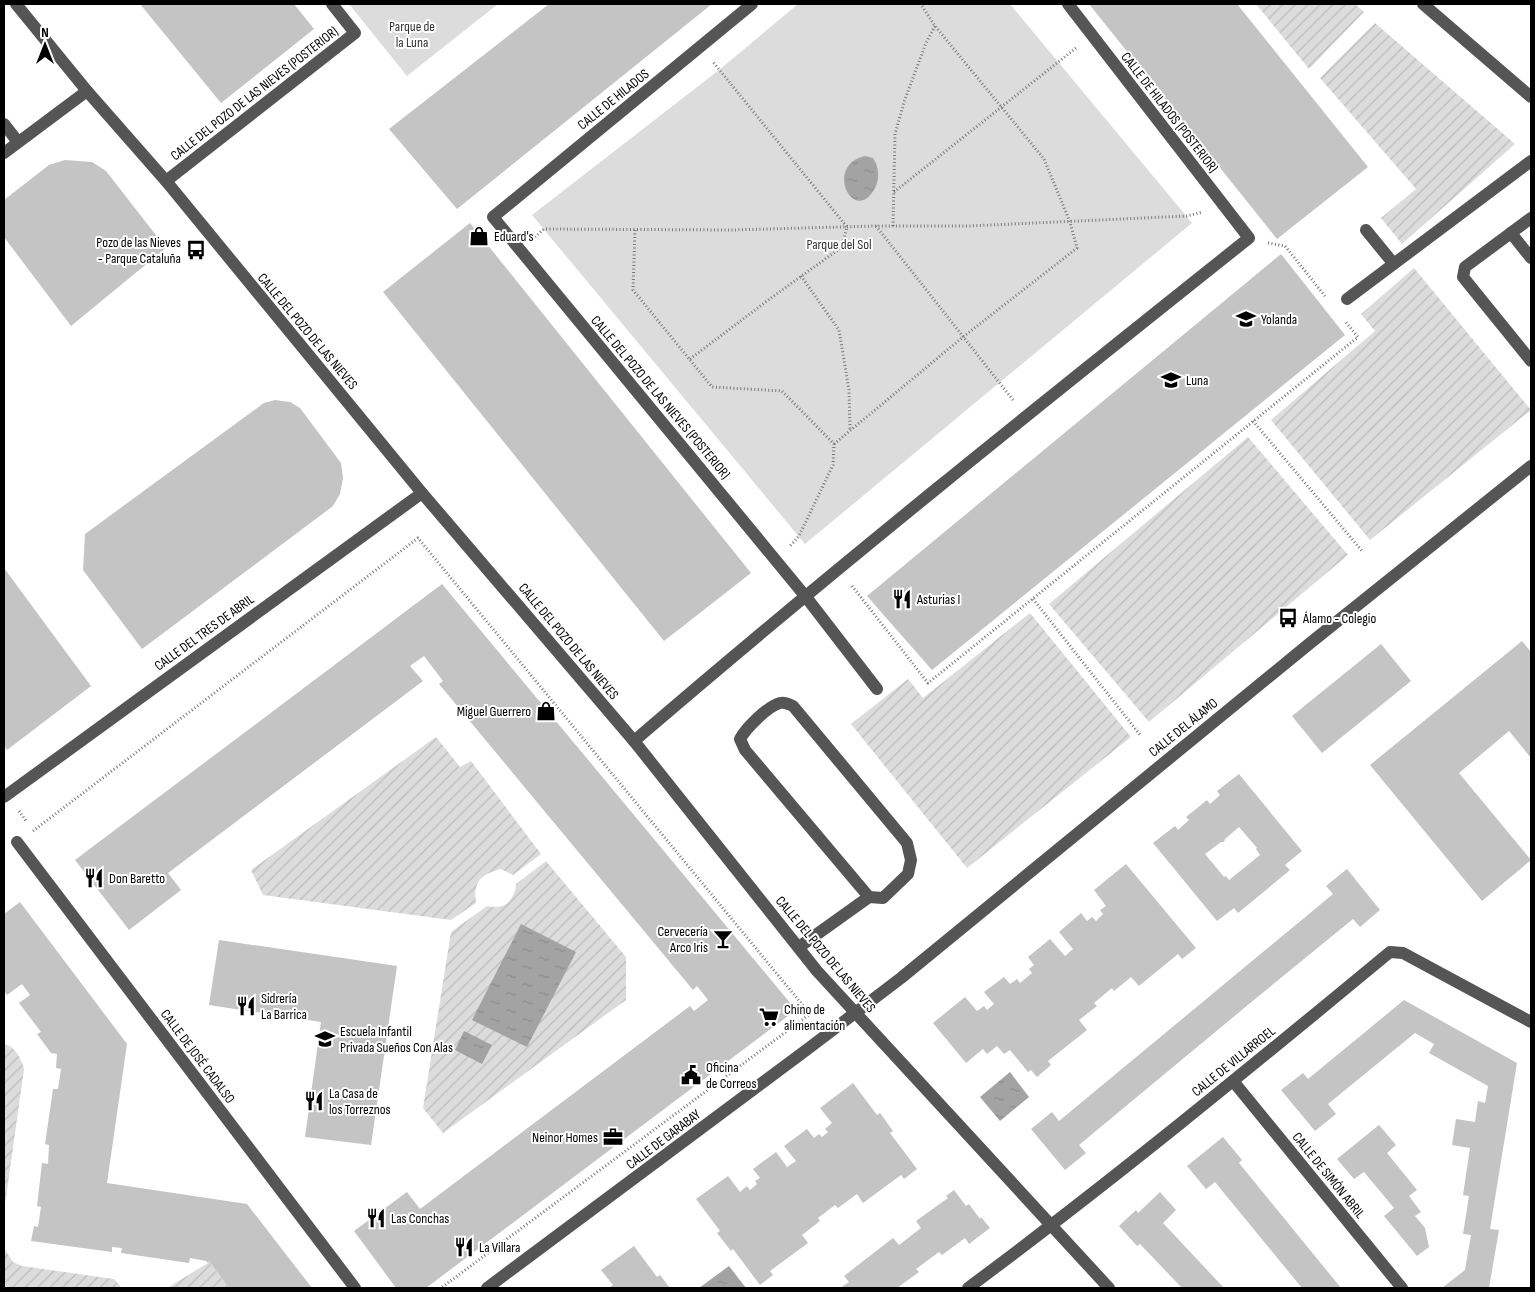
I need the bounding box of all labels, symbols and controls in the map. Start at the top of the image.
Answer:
park label: Parque de la Luna [389,18,435,51]
north arrow [20,20,70,70]
street label: CALLE DEL POZO DE LAS NIEVES (POSTERIOR) [167,23,341,164]
text: N [41,24,49,41]
street label: CALLE DE HILADOS (POSTERIOR) [1117,49,1222,176]
street label: CALLE DE HILADOS [574,65,652,133]
shop icon: Eduard's [468,225,490,247]
place label: Eduard's [494,228,534,245]
place label: Pozo de las Nieves - Parque Cataluña [96,234,181,267]
park label: Parque del Sol [806,236,872,253]
bus stop icon: Pozo de las Nieves - Parque Cataluña [185,239,207,261]
street label: CALLE DEL POZO DE LAS NIEVES [254,270,361,393]
school or university icon: Yolanda [1235,308,1257,330]
place label: Yolanda [1261,311,1297,328]
street label: CALLE DEL POZO DE LAS NIEVES (POSTERIOR) [587,312,734,482]
school or university icon: Luna [1160,369,1182,391]
place label: Luna [1186,372,1208,389]
street label: CALLE DEL POZO DE LAS NIEVES [515,580,622,703]
restaurant icon: Asturias I [891,588,913,610]
street label: CALLE DEL TRES DE ABRIL [151,591,257,674]
place label: Asturias I [916,591,960,608]
bus stop icon: Álamo - Colegio [1277,607,1299,629]
place label: Álamo - Colegio [1302,610,1376,627]
street label: CALLE DEL ÁLAMO [1145,694,1221,760]
shop icon: Miguel Guerrero [535,700,557,722]
place label: Miguel Guerrero [457,703,531,720]
restaurant icon: Don Baretto [83,867,105,889]
place label: Don Baretto [109,870,165,887]
street label: CALLE DEL POZO DE LAS NIEVES [772,893,879,1016]
place label: Cervecería Arco Iris [657,923,708,956]
bar icon: Cervecería Arco Iris [712,928,734,950]
place label: Sidrería La Barrica [261,990,307,1023]
restaurant icon: Sidrería La Barrica [235,995,257,1017]
place label: Chino de alimentación [784,1001,845,1034]
street label: CALLE DE JOSÉ CADALSO [157,1006,239,1107]
supermarket icon: Chino de alimentación [758,1006,780,1028]
place label: Escuela Infantil Privada Sueños Con Alas [340,1023,453,1056]
street label: CALLE DE VILLARROEL [1188,1023,1278,1100]
school or university icon: Escuela Infantil Privada Sueños Con Alas [314,1028,336,1050]
place label: Oficina de Correos [706,1059,756,1092]
public building icon: Oficina de Correos [680,1064,702,1086]
place label: La Casa de los Torreznos [329,1085,391,1118]
restaurant icon: La Casa de los Torreznos [303,1090,325,1112]
street label: CALLE DE GARABAY [623,1106,704,1173]
office icon: Neinor Homes [602,1126,624,1148]
place label: Neinor Homes [532,1129,598,1146]
street label: CALLE DE SIMÓN ABRIL [1289,1129,1369,1222]
restaurant icon: Las Conchas [365,1207,387,1229]
place label: Las Conchas [391,1210,449,1227]
restaurant icon: La Villara [453,1236,475,1258]
place label: La Villara [479,1239,520,1256]

